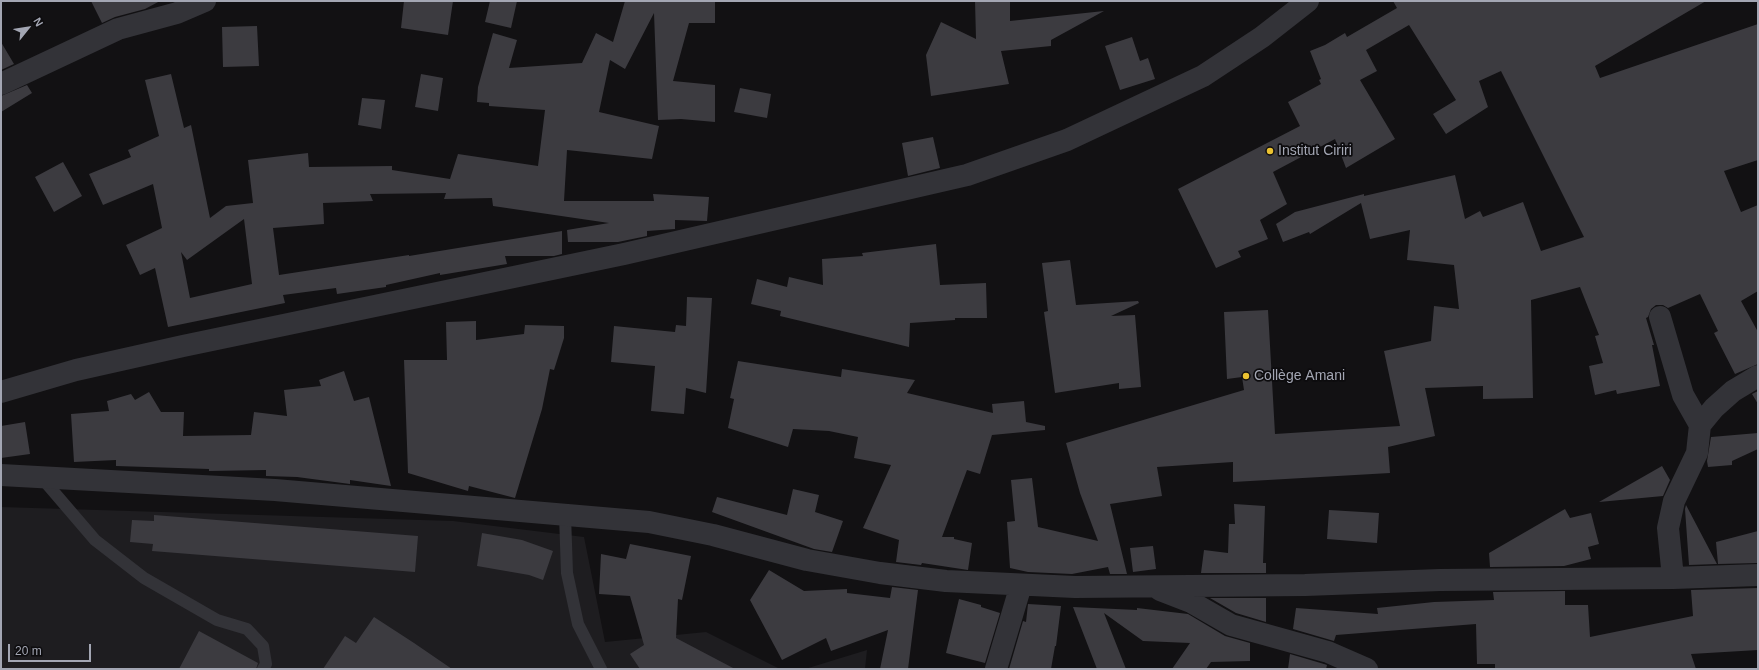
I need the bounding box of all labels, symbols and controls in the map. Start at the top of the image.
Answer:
north arrow [8,8,48,48]
text: N [31,16,46,28]
place label: Institut Ciriri [1278,143,1352,159]
marker: Institut Ciriri [1265,146,1275,156]
place label: Collège Amani [1254,368,1345,384]
marker: Collège Amani [1241,371,1251,381]
scale bar [10,636,93,662]
text: 20 m [15,644,42,658]

